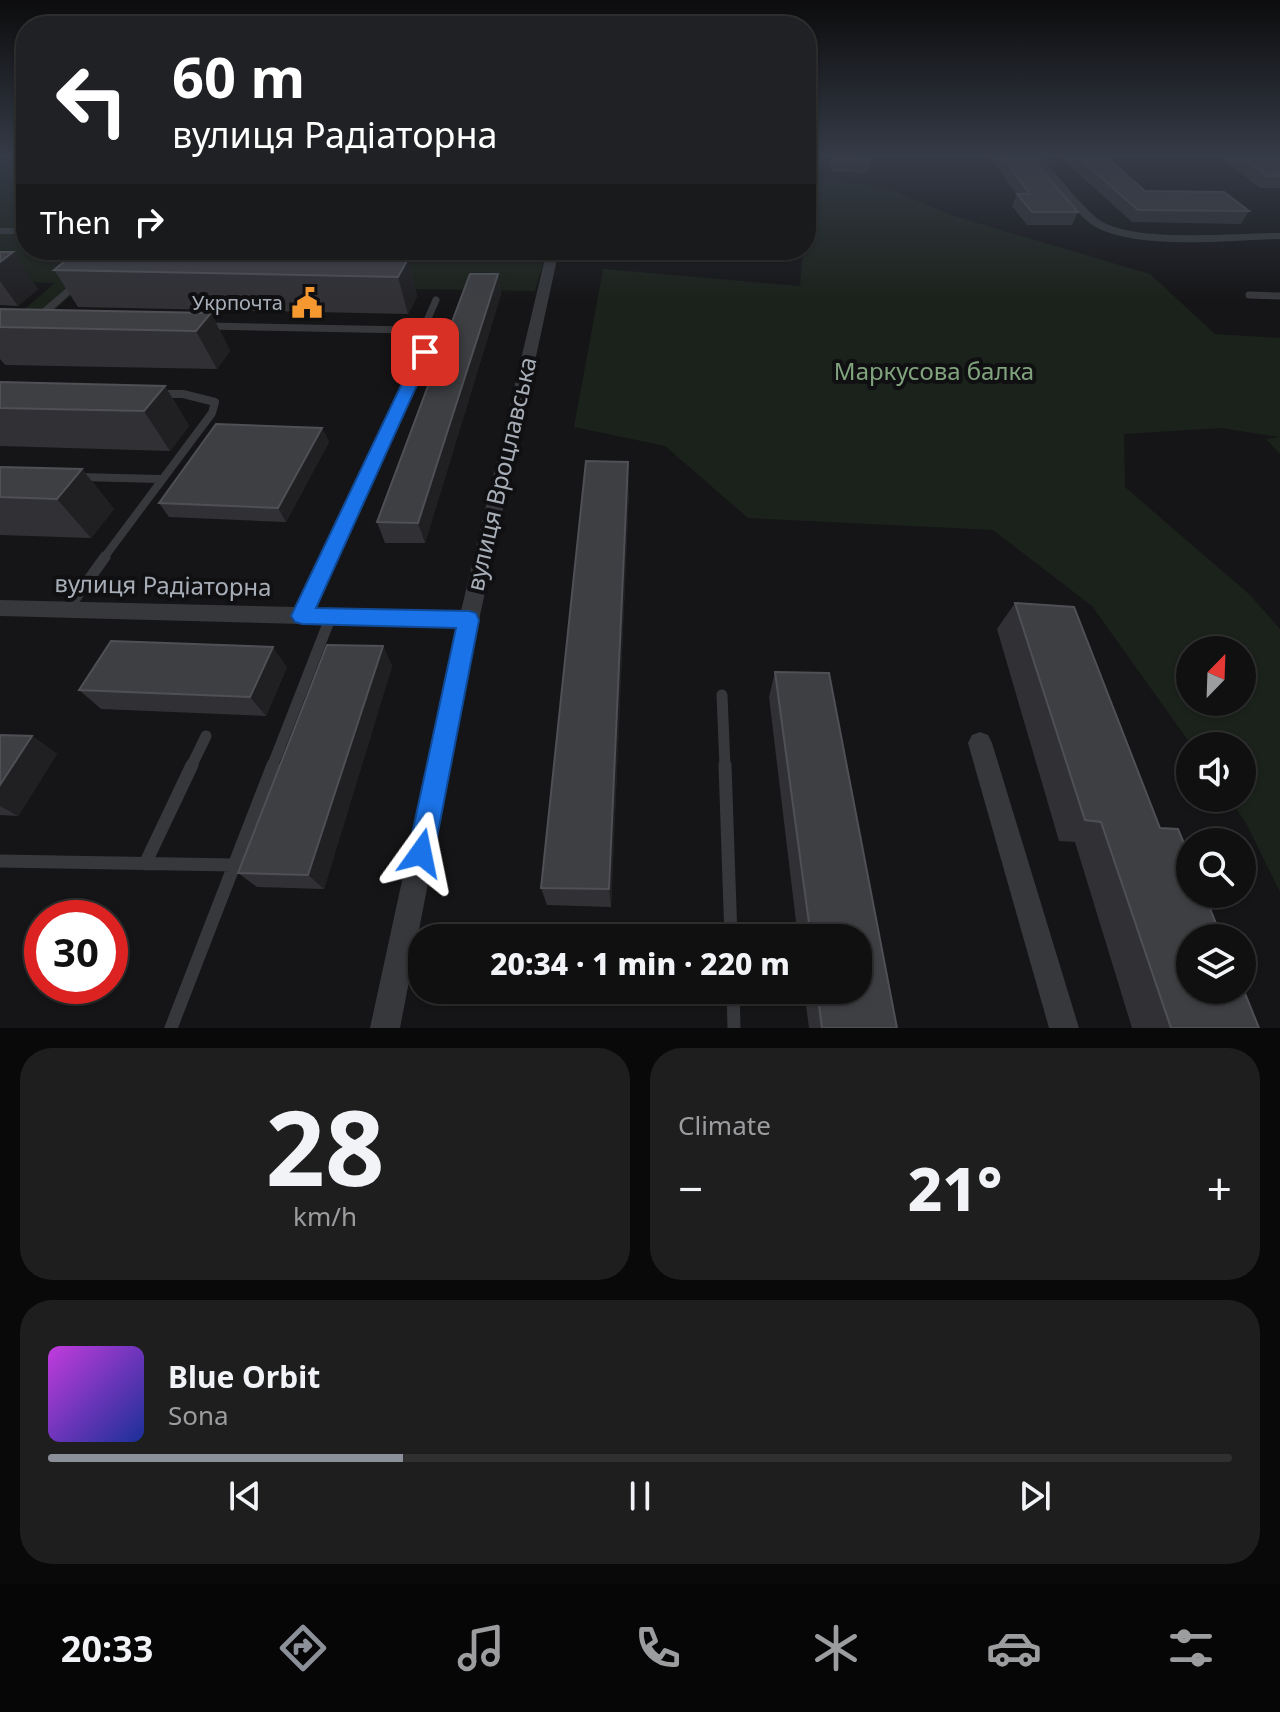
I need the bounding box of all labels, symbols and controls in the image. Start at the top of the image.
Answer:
text: 60 m [172,38,305,114]
icon: left [40,48,144,152]
text: вулиця Радіаторна [172,110,498,159]
icon: right [127,200,171,244]
text: Then [40,202,111,243]
public building icon: Укрпочта [290,286,324,320]
place label: Укрпочта [192,289,283,316]
pin [391,318,459,386]
icon: arrive [403,330,447,374]
street label: вулиця Вроцлавська [458,353,544,594]
park label: Маркусова балка [834,354,1034,387]
street label: вулиця Радіаторна [54,566,272,603]
north arrow [1176,636,1256,716]
map controls [1176,636,1256,1004]
button: sound [1176,732,1256,812]
position arrow [379,811,463,895]
button: search [1176,828,1256,908]
speed limit sign: 30 [24,900,128,1004]
button: layers [1176,924,1256,1004]
text: 20:34 · 1 min · 220 m [490,943,790,984]
text: 28 [266,1075,384,1216]
text: Climate [678,1107,771,1143]
text: 21° [908,1147,1002,1229]
text: − [678,1158,703,1218]
text: + [1207,1158,1232,1218]
text: km/h [293,1198,357,1234]
text: Blue Orbit [168,1356,320,1397]
text: Sona [168,1397,229,1433]
icon: previous [223,1474,267,1518]
icon: pause [618,1474,662,1518]
icon: next [1013,1474,1057,1518]
icon: directions [275,1620,331,1676]
icon: music [453,1620,509,1676]
icon: phone [630,1620,686,1676]
icon: climate [808,1620,864,1676]
icon: car [986,1620,1042,1676]
icon: filters [1163,1620,1219,1676]
text: 20:33 [61,1624,153,1673]

